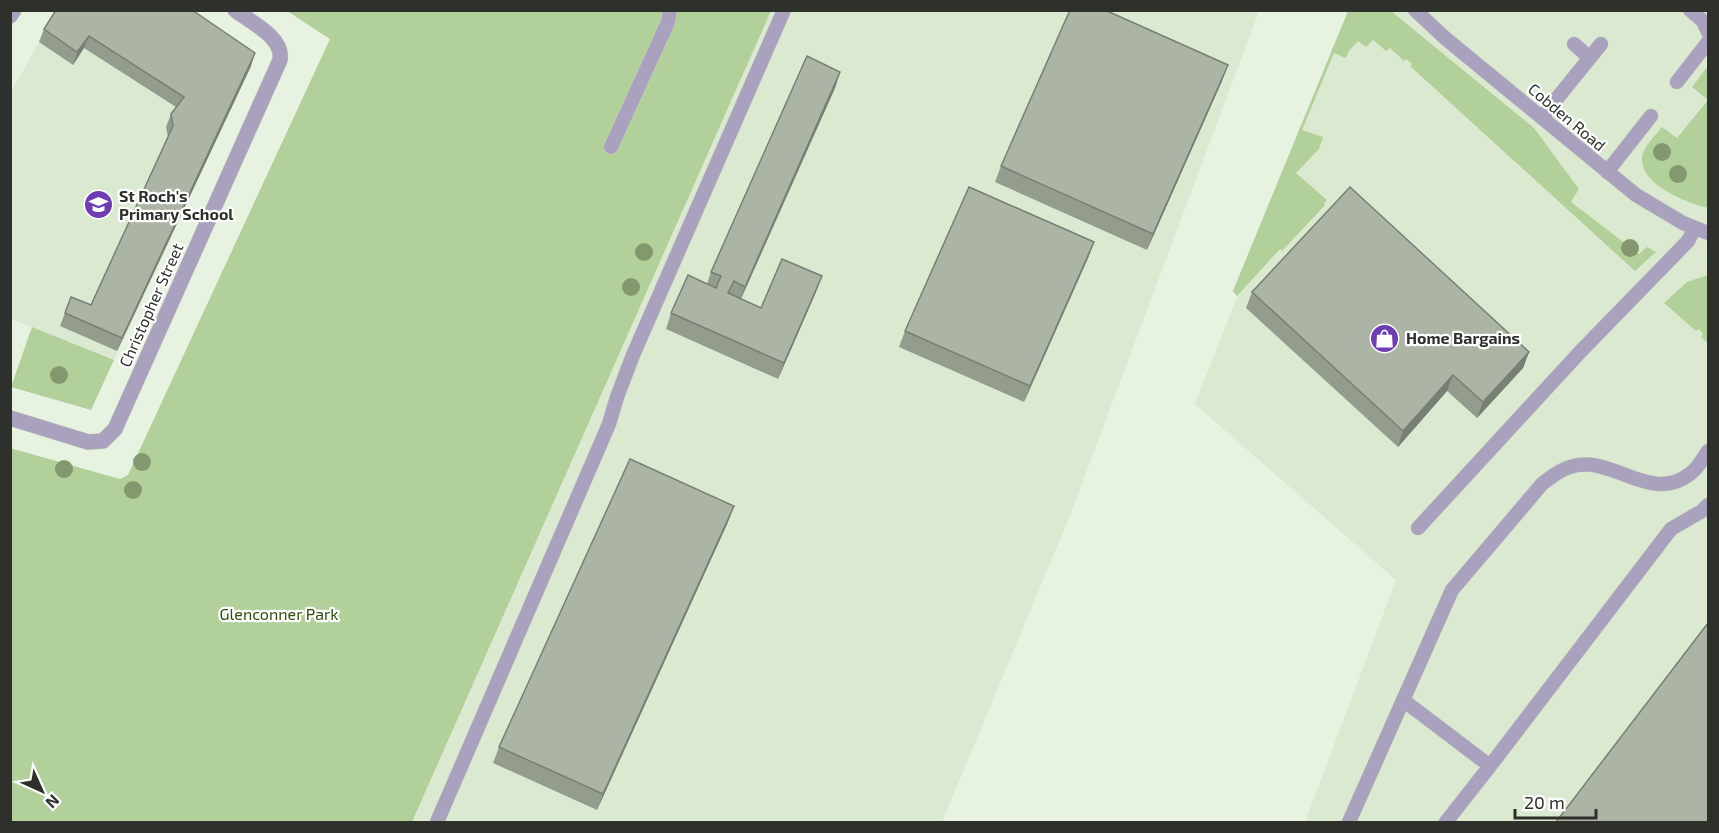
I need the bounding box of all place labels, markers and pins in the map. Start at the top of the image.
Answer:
place label: St Roch's Primary School [119,186,234,224]
school or university icon: St Roch's Primary School [82,189,114,221]
shop icon: Home Bargains [1369,322,1401,354]
place label: Home Bargains [1406,328,1520,347]

